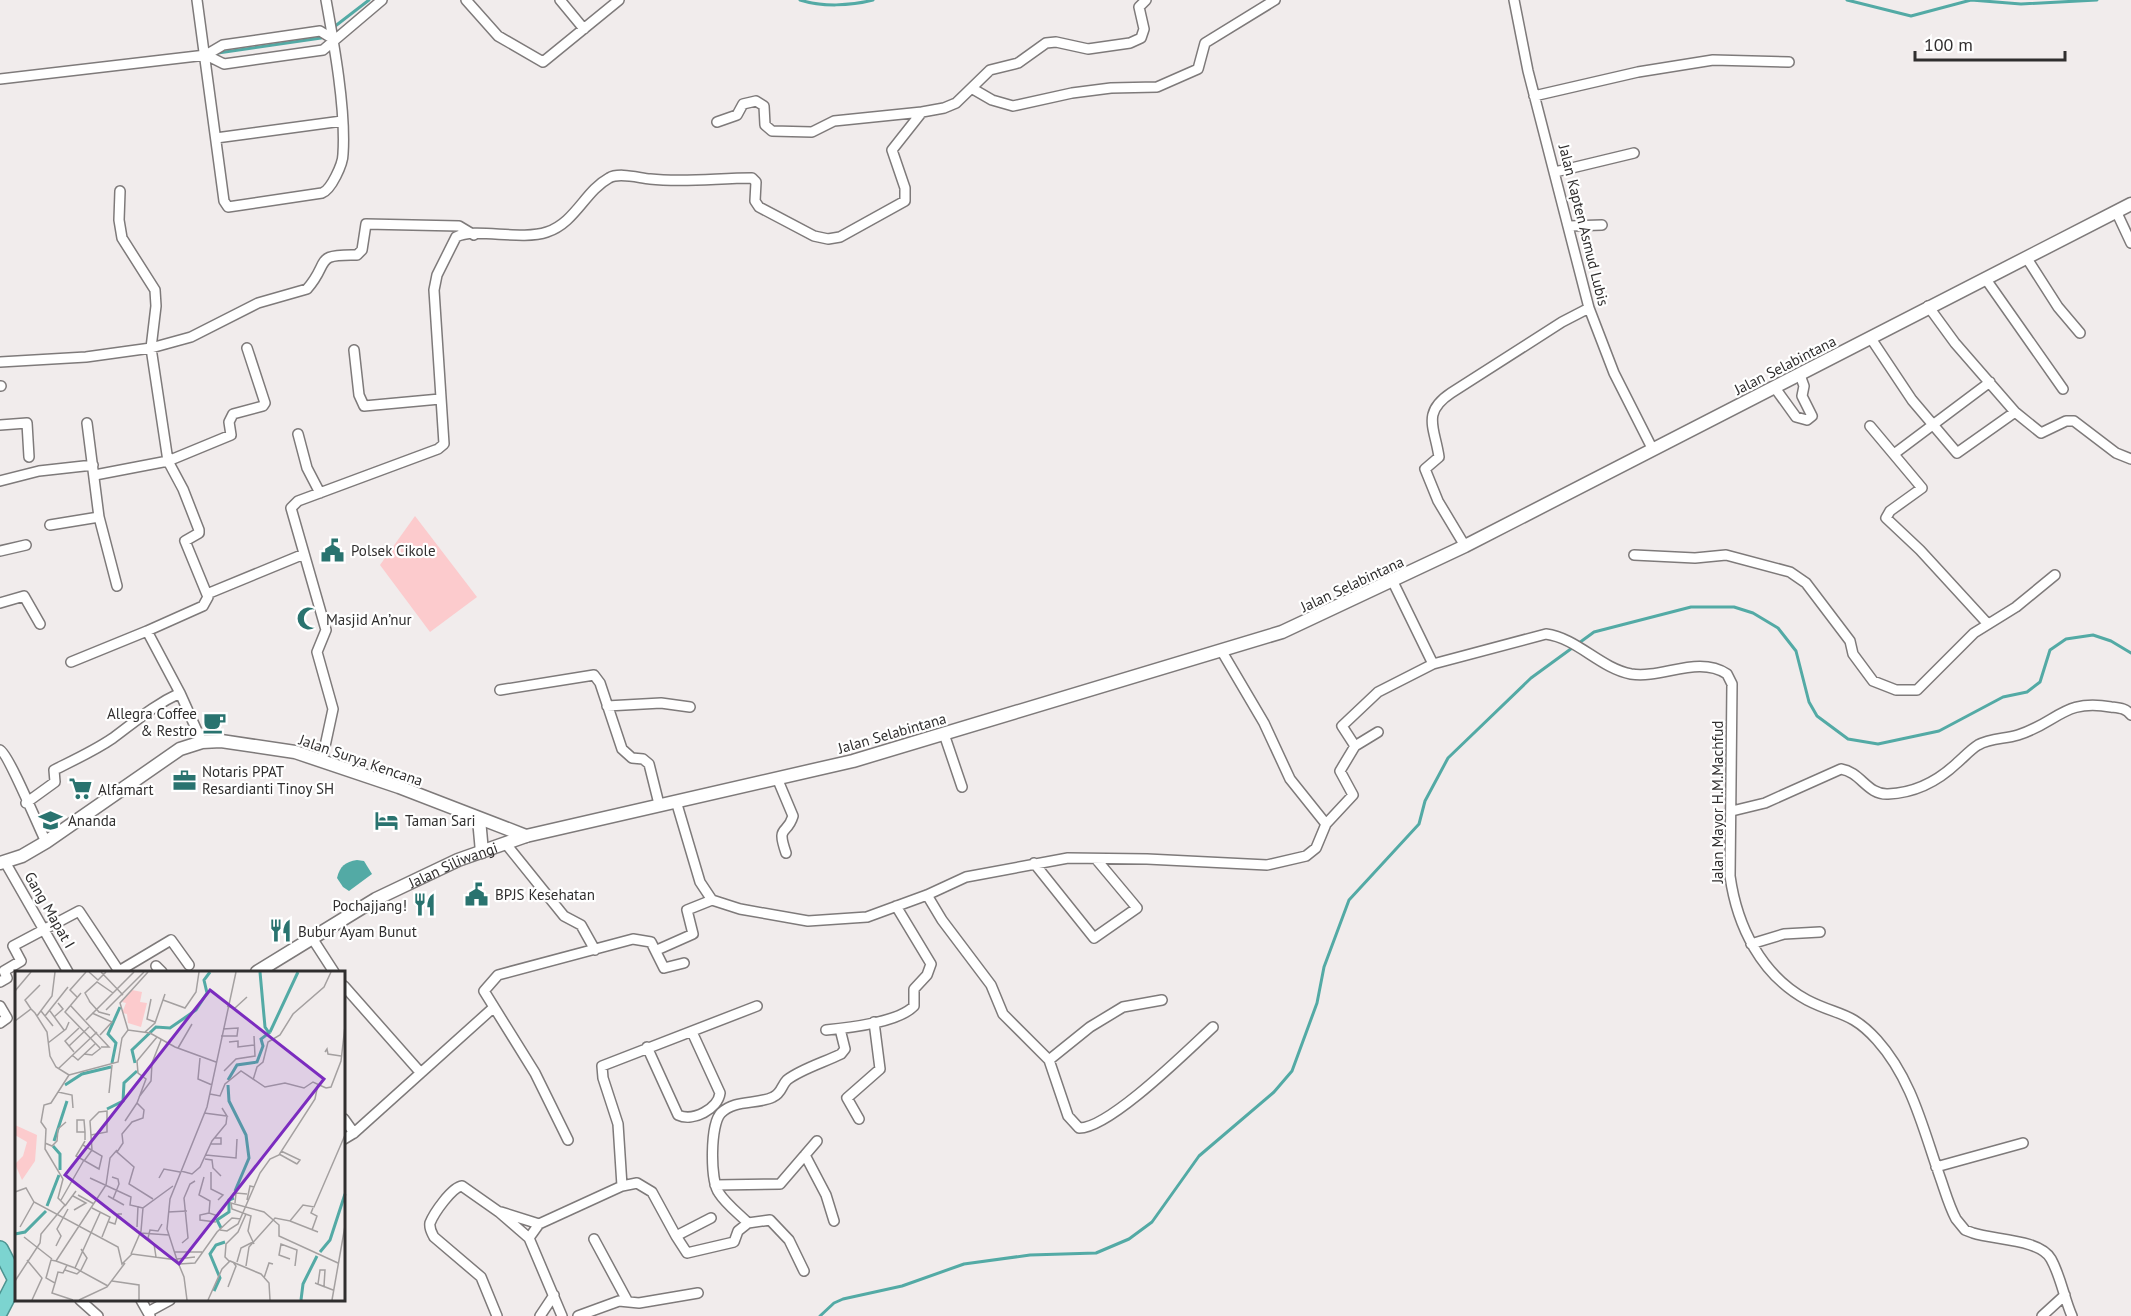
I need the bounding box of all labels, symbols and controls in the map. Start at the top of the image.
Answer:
scale bar [1915,24,2065,62]
text: 100 m [1924,33,1973,56]
street label: Jalan Kapten Asmud Lubis [1554,141,1613,308]
street label: Jalan Selabintana [1730,331,1839,399]
public building icon: Polsek Cikole [320,537,346,563]
place label: Polsek Cikole [351,541,436,560]
street label: Jalan Selabintana [1296,552,1407,617]
mosque icon: Masjid An’nur [295,606,321,632]
place label: Masjid An’nur [326,610,412,629]
place label: Allegra Coffee & Restro [107,704,197,740]
street label: Jalan Selabintana [835,708,948,758]
cafe icon: Allegra Coffee & Restro [202,709,228,735]
street label: Jalan Mayor H.M.Machfud [1708,721,1727,884]
street label: Jalan Surya Kencana [296,730,425,790]
place label: Notaris PPAT Resardianti Tinoy SH [202,762,334,798]
office icon: Notaris PPAT Resardianti Tinoy SH [171,767,197,793]
supermarket icon: Alfamart [67,776,93,802]
place label: Alfamart [98,780,154,799]
school or university icon: Ananda [37,807,63,833]
hotel icon: Taman Sari [374,807,400,833]
place label: Ananda [68,811,116,830]
place label: Taman Sari [405,811,476,830]
street label: Jalan Siliwangi [404,837,500,892]
street label: Gang Mapat I [20,868,80,952]
public building icon: BPJS Kesehatan [464,881,490,907]
place label: BPJS Kesehatan [495,885,595,904]
restaurant icon: Pochajjang! [412,892,438,918]
place label: Pochajjang! [332,896,407,915]
restaurant icon: Bubur Ayam Bunut [267,918,293,944]
place label: Bubur Ayam Bunut [298,922,417,941]
inset map [15,971,345,1301]

